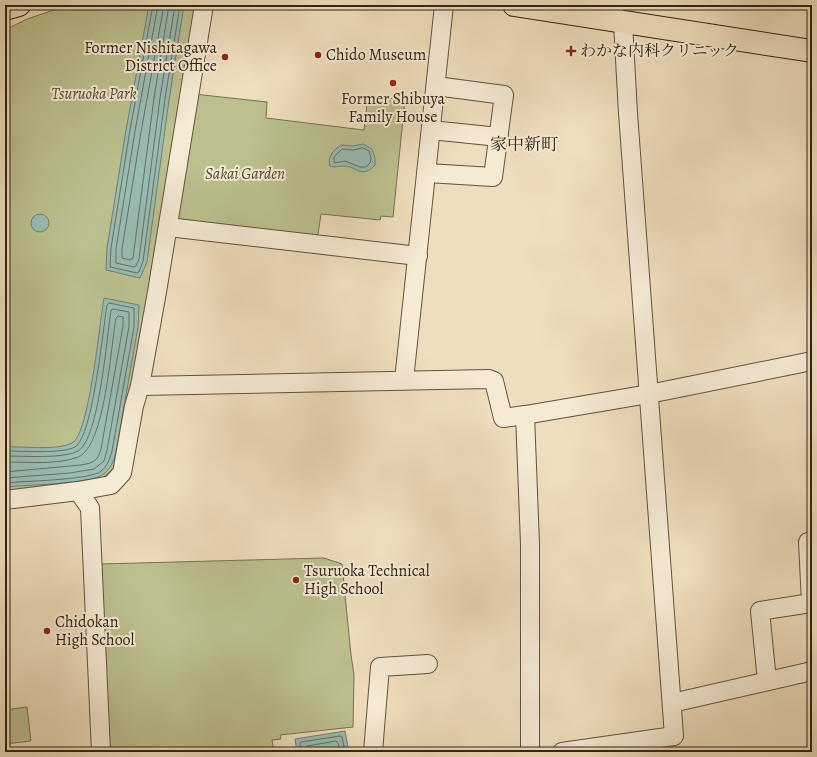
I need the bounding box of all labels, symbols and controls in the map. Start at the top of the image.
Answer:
place label: Former Nishitagawa District Office [84,37,218,77]
place label: わかな内科クリニック [580,40,739,62]
place label: Chido Museum [326,44,426,66]
marker: わかな内科クリニック [565,45,577,57]
marker: Chido Museum [313,50,323,60]
marker: Former Nishitagawa District Office [220,52,230,62]
marker: Former Shibuya Family House [388,78,398,88]
park label: Tsuruoka Park [51,83,137,105]
place label: Former Shibuya Family House [341,88,445,128]
district label: 家中新町 [490,133,558,156]
park label: Sakai Garden [205,163,285,185]
place label: Tsuruoka Technical High School [304,560,430,600]
marker: Tsuruoka Technical High School [291,575,301,585]
place label: Chidokan High School [55,611,135,651]
marker: Chidokan High School [42,626,52,636]

